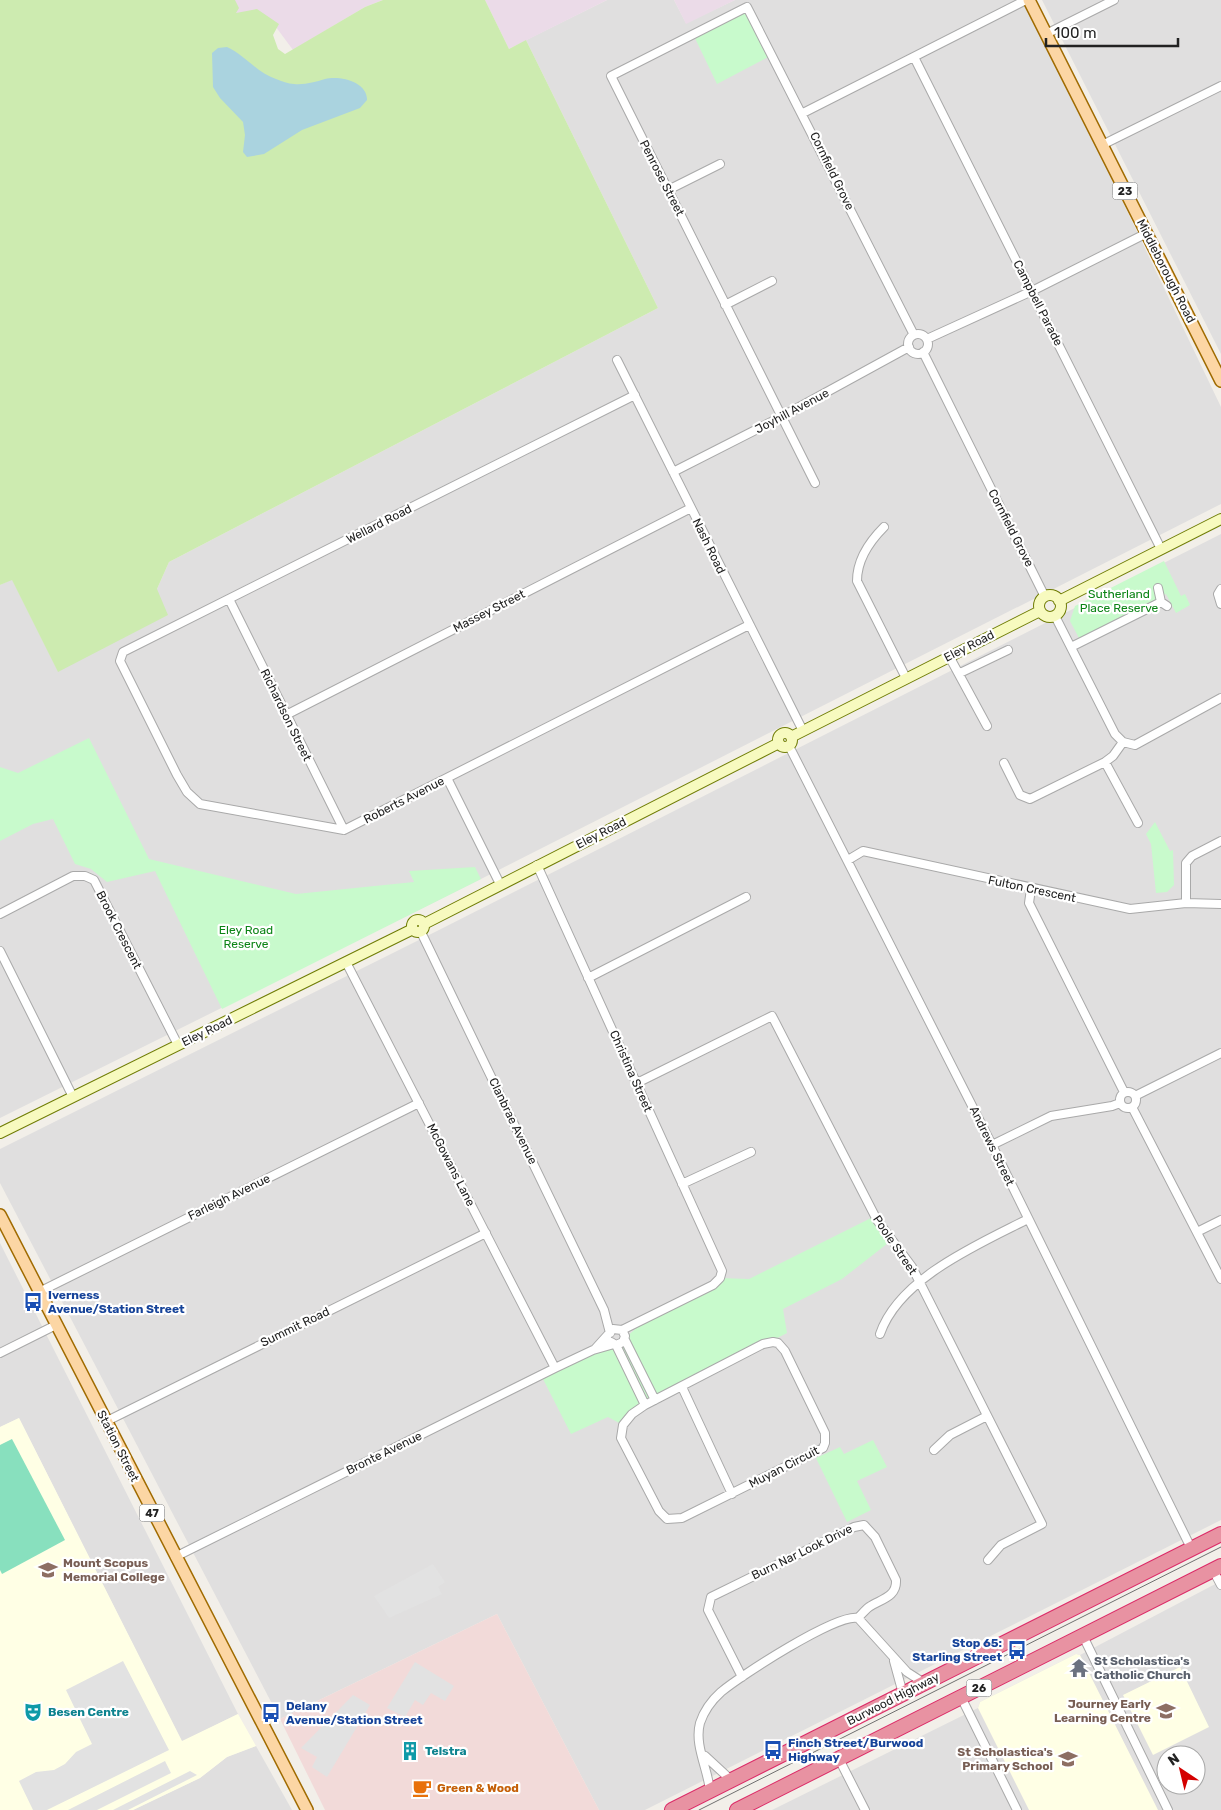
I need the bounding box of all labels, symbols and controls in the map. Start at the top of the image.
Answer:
scale bar [1046,15,1178,47]
text: 100 m [1054,24,1096,42]
street label: Cornfield Grove [807,130,857,213]
street label: Penrose Street [637,138,687,219]
road number: 23 [1112,182,1138,200]
street label: Middleborough Road [1134,217,1198,325]
street label: Campbell Parade [1010,258,1066,348]
street label: Joyhill Avenue [753,386,832,436]
street label: Cornfield Grove [985,487,1037,569]
street label: Wellard Road [344,502,414,546]
street label: Nash Road [690,516,728,576]
street label: Massey Street [451,587,528,635]
park label: Sutherland Place Reserve [1080,587,1159,615]
street label: Eley Road [942,627,996,665]
street label: Richardson Street [258,667,315,764]
street label: Roberts Avenue [361,774,447,826]
street label: Eley Road [574,814,628,852]
street label: Fulton Crescent [987,873,1077,905]
street label: Brook Crescent [93,889,145,972]
park label: Eley Road Reserve [219,923,273,951]
street label: Eley Road [180,1013,234,1049]
street label: Christina Street [607,1028,655,1114]
street label: Clanbrae Avenue [486,1076,540,1167]
street label: Andrews Street [967,1104,1017,1188]
street label: McGowans Lane [424,1121,478,1209]
street label: Farleigh Avenue [186,1171,273,1223]
street label: Poole Street [870,1213,920,1278]
place label: Iverness Avenue/Station Street [48,1288,185,1316]
bus stop icon: Iverness Avenue/Station Street [22,1291,44,1313]
street label: Summit Road [258,1304,332,1350]
street label: Station Street [94,1408,142,1484]
street label: Bronte Avenue [344,1428,424,1477]
street label: Muyan Circuit [747,1443,822,1491]
road number: 47 [140,1505,164,1522]
street label: Burn Nar Look Drive [749,1521,855,1583]
place label: Mount Scopus Memorial College [63,1556,165,1584]
school or university icon: Mount Scopus Memorial College [37,1559,59,1581]
place label: Stop 65: Starling Street [912,1636,1002,1664]
bus stop icon: Stop 65: Starling Street [1006,1639,1028,1661]
place label: St Scholastica's Catholic Church [1094,1654,1191,1682]
temple icon: St Scholastica's Catholic Church [1068,1657,1090,1679]
street label: Burwood Highway [845,1670,942,1728]
road number: 26 [966,1680,992,1696]
place label: Journey Early Learning Centre [1054,1697,1151,1725]
place label: Delany Avenue/Station Street [286,1699,423,1727]
school or university icon: Journey Early Learning Centre [1155,1700,1177,1722]
theatre icon: Besen Centre [22,1701,44,1723]
bus stop icon: Delany Avenue/Station Street [260,1702,282,1724]
place label: Besen Centre [48,1705,129,1719]
place label: Finch Street/Burwood Highway [788,1736,923,1764]
bus stop icon: Finch Street/Burwood Highway [762,1739,784,1761]
building icon: Telstra [399,1740,421,1762]
place label: Telstra [425,1744,467,1758]
place label: St Scholastica's Primary School [957,1745,1053,1773]
north arrow [1156,1745,1206,1795]
school or university icon: St Scholastica's Primary School [1057,1748,1079,1770]
text: N [1165,1750,1183,1770]
cafe icon: Green & Wood [411,1777,433,1799]
place label: Green & Wood [437,1781,519,1795]

